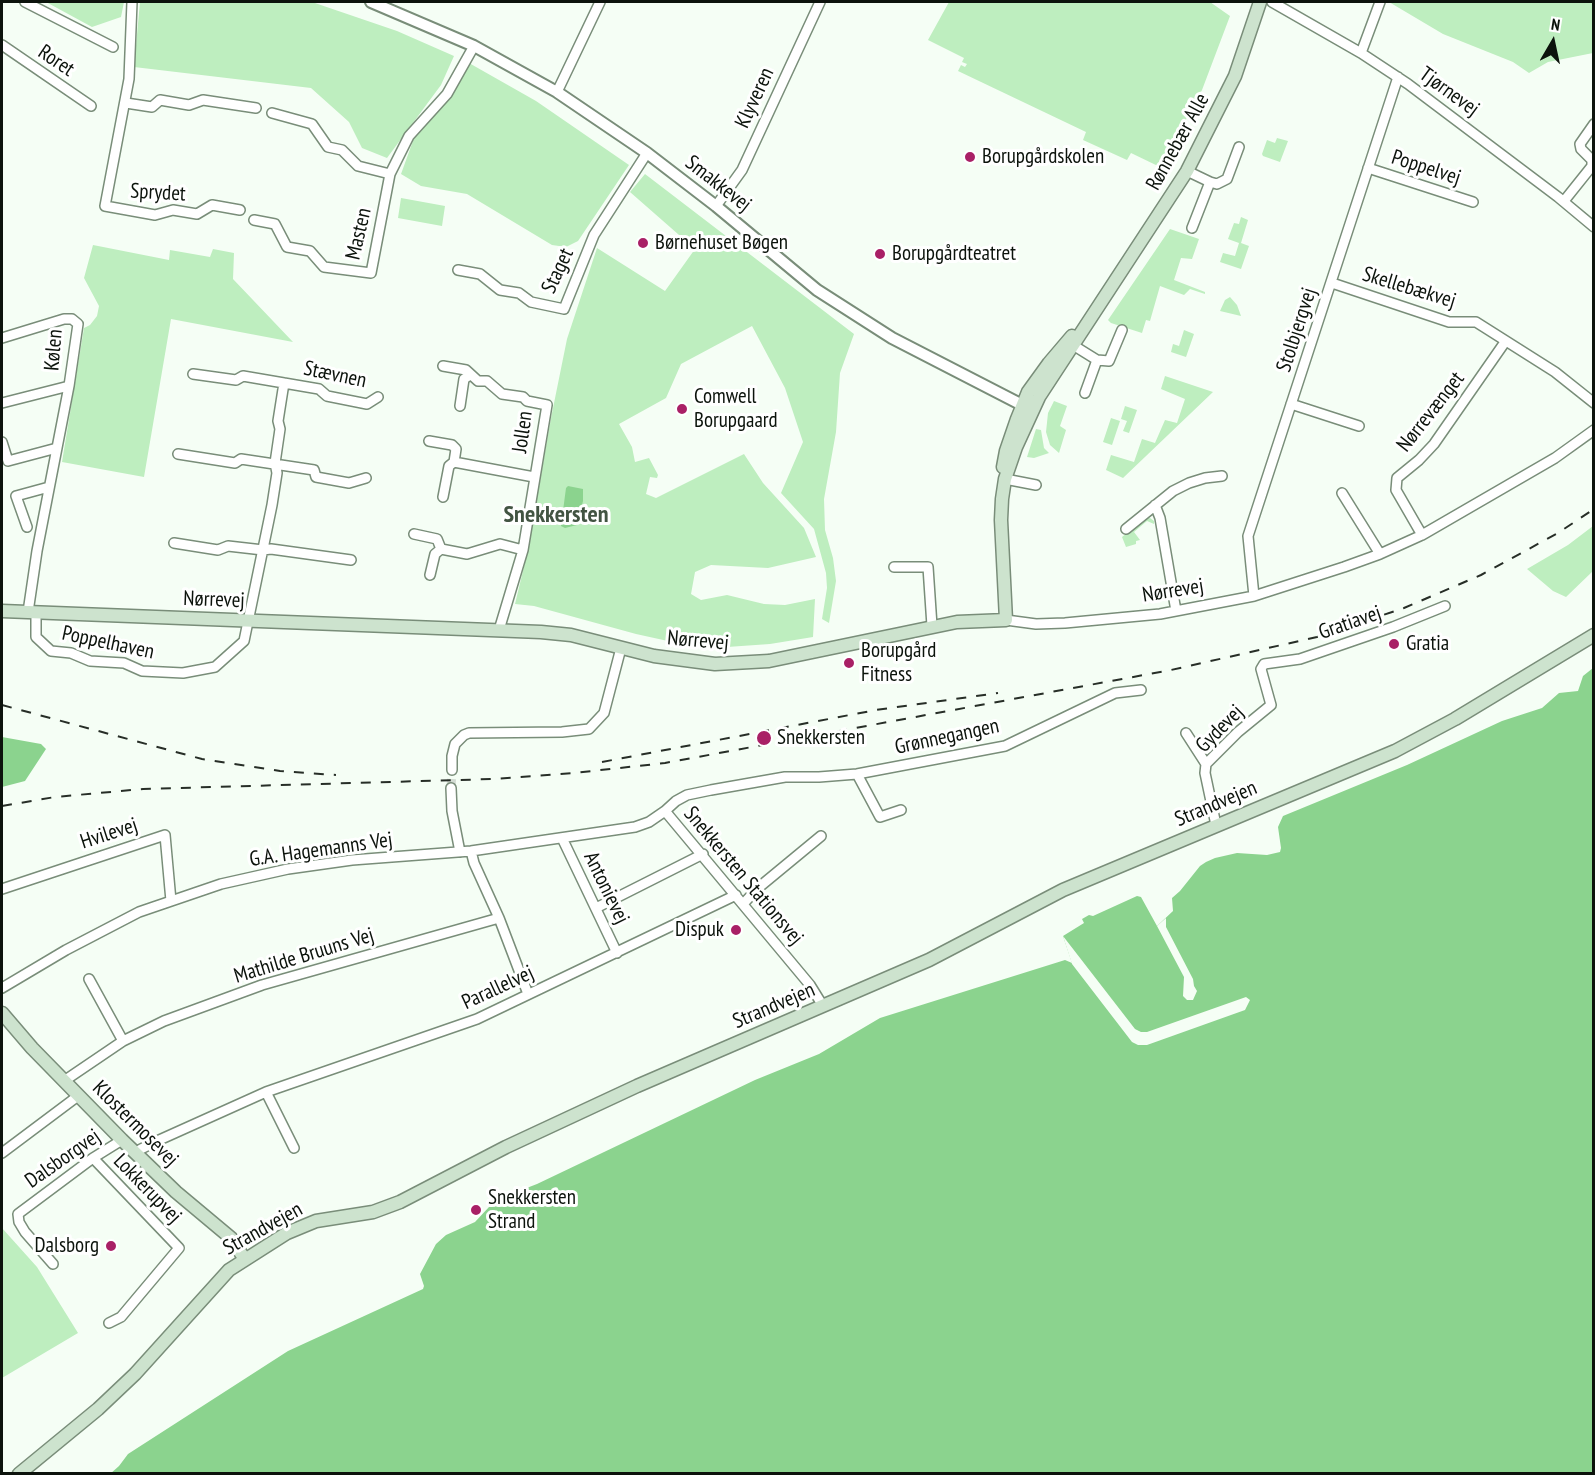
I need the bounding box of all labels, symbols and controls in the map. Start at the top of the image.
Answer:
north arrow [1523,12,1583,72]
text: N [1550,14,1562,35]
street label: Roret [33,40,79,82]
street label: Tjørnevej [1414,62,1484,122]
street label: Klyveren [730,64,780,132]
street label: Rønnebær Alle [1141,89,1215,195]
place label: Borupgårdskolen [982,144,1104,170]
street label: Poppelvej [1388,145,1464,191]
street label: Smakkevej [680,150,756,218]
marker: Borupgårdskolen [963,150,977,164]
street label: Sprydet [130,179,186,207]
street label: Masten [341,206,377,262]
place label: Børnehuset Bøgen [655,230,788,256]
marker: Børnehuset Bøgen [636,236,650,250]
place label: Borupgårdteatret [892,241,1016,267]
street label: Staget [537,245,579,297]
marker: Borupgårdteatret [873,247,887,261]
street label: Skellebækvej [1359,262,1459,314]
street label: Stolbjergvej [1272,285,1322,375]
street label: Kølen [40,328,68,372]
street label: Stævnen [301,356,369,394]
street label: Nørrevænget [1392,367,1470,457]
place label: Comwell Borupgaard [694,384,778,434]
marker: Comwell Borupgaard [675,402,689,416]
street label: Jollen [508,410,538,454]
district label: Snekkersten [504,501,608,529]
street label: Nørrevej [1141,574,1205,608]
street label: Nørrevej [183,586,245,614]
street label: Gratiavej [1315,601,1385,645]
street label: Poppelhaven [60,621,156,665]
street label: Nørrevej [666,626,730,656]
place label: Gratia [1406,631,1449,657]
marker: Gratia [1387,637,1401,651]
place label: Borupgård Fitness [861,638,936,688]
marker: Borupgård Fitness [842,656,856,670]
street label: Gydevej [1191,700,1249,758]
street label: Grønnegangen [893,714,1001,760]
place label: Snekkersten [777,725,865,751]
marker: Snekkersten [755,729,773,747]
street label: Strandvejen [1171,776,1261,832]
street label: Snekkersten Stationsvej [678,802,808,950]
street label: Hvilevej [77,813,141,855]
street label: G.A. Hagemanns Vej [248,828,394,872]
street label: Antonievej [578,848,634,928]
place label: Dispuk [675,917,724,943]
street label: Mathilde Bruuns Vej [231,923,377,989]
marker: Dispuk [729,923,743,937]
street label: Parallelvej [458,960,538,1016]
street label: Strandvejen [729,978,819,1034]
street label: Klostermosevej [87,1076,183,1172]
street label: Dalsborgvej [21,1124,105,1194]
street label: Lokkerupvej [108,1149,186,1229]
place label: Snekkersten Strand [488,1185,576,1235]
street label: Strandvejen [219,1197,307,1261]
marker: Snekkersten Strand [469,1203,483,1217]
place label: Dalsborg [35,1233,99,1259]
marker: Dalsborg [104,1239,118,1253]

